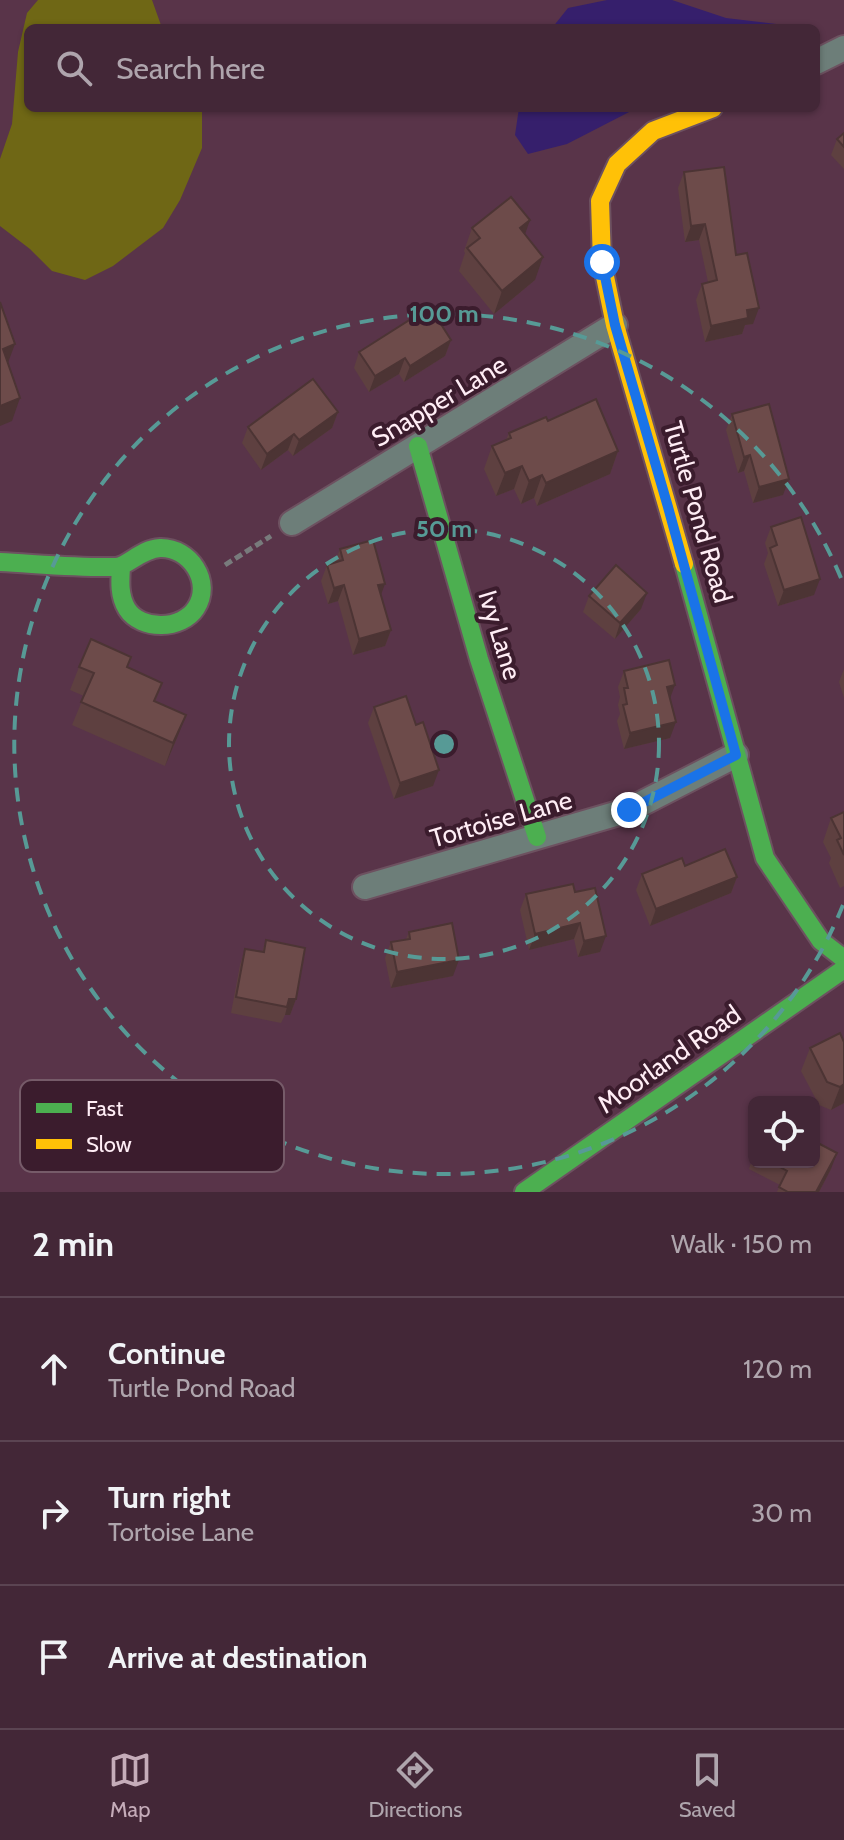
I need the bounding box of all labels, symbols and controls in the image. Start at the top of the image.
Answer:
search box [24,24,820,112]
icon: search [52,46,96,90]
text: Search here [116,50,265,87]
route start [584,244,620,280]
text: 100 m [409,299,479,328]
street label: Snapper Lane [366,348,512,454]
street label: Turtle Pond Road [657,418,739,606]
text: 50 m [416,514,472,543]
street label: Ivy Lane [471,587,529,683]
centre of rings [430,730,458,758]
street label: Tortoise Lane [426,783,576,855]
route end [611,792,647,828]
street label: Moorland Road [591,998,747,1120]
legend [20,1080,284,1172]
text: Fast [86,1095,124,1122]
map controls [748,1096,820,1168]
button: locate [748,1096,820,1168]
text: Slow [86,1131,132,1158]
text: 2 min [32,1223,114,1265]
text: Walk · 150 m [671,1228,812,1260]
text: Continue [108,1335,225,1372]
icon: ahead [32,1347,76,1391]
text: 120 m [743,1353,812,1385]
text: Turtle Pond Road [108,1372,295,1404]
text: Turn right [108,1479,231,1516]
icon: right [32,1491,76,1535]
text: 30 m [751,1497,812,1529]
text: Tortoise Lane [108,1516,254,1548]
icon: arrive [32,1635,76,1679]
text: Arrive at destination [108,1639,368,1676]
tab: Map [108,1748,152,1823]
tab: Directions [368,1748,462,1823]
tab: Saved [679,1748,736,1823]

